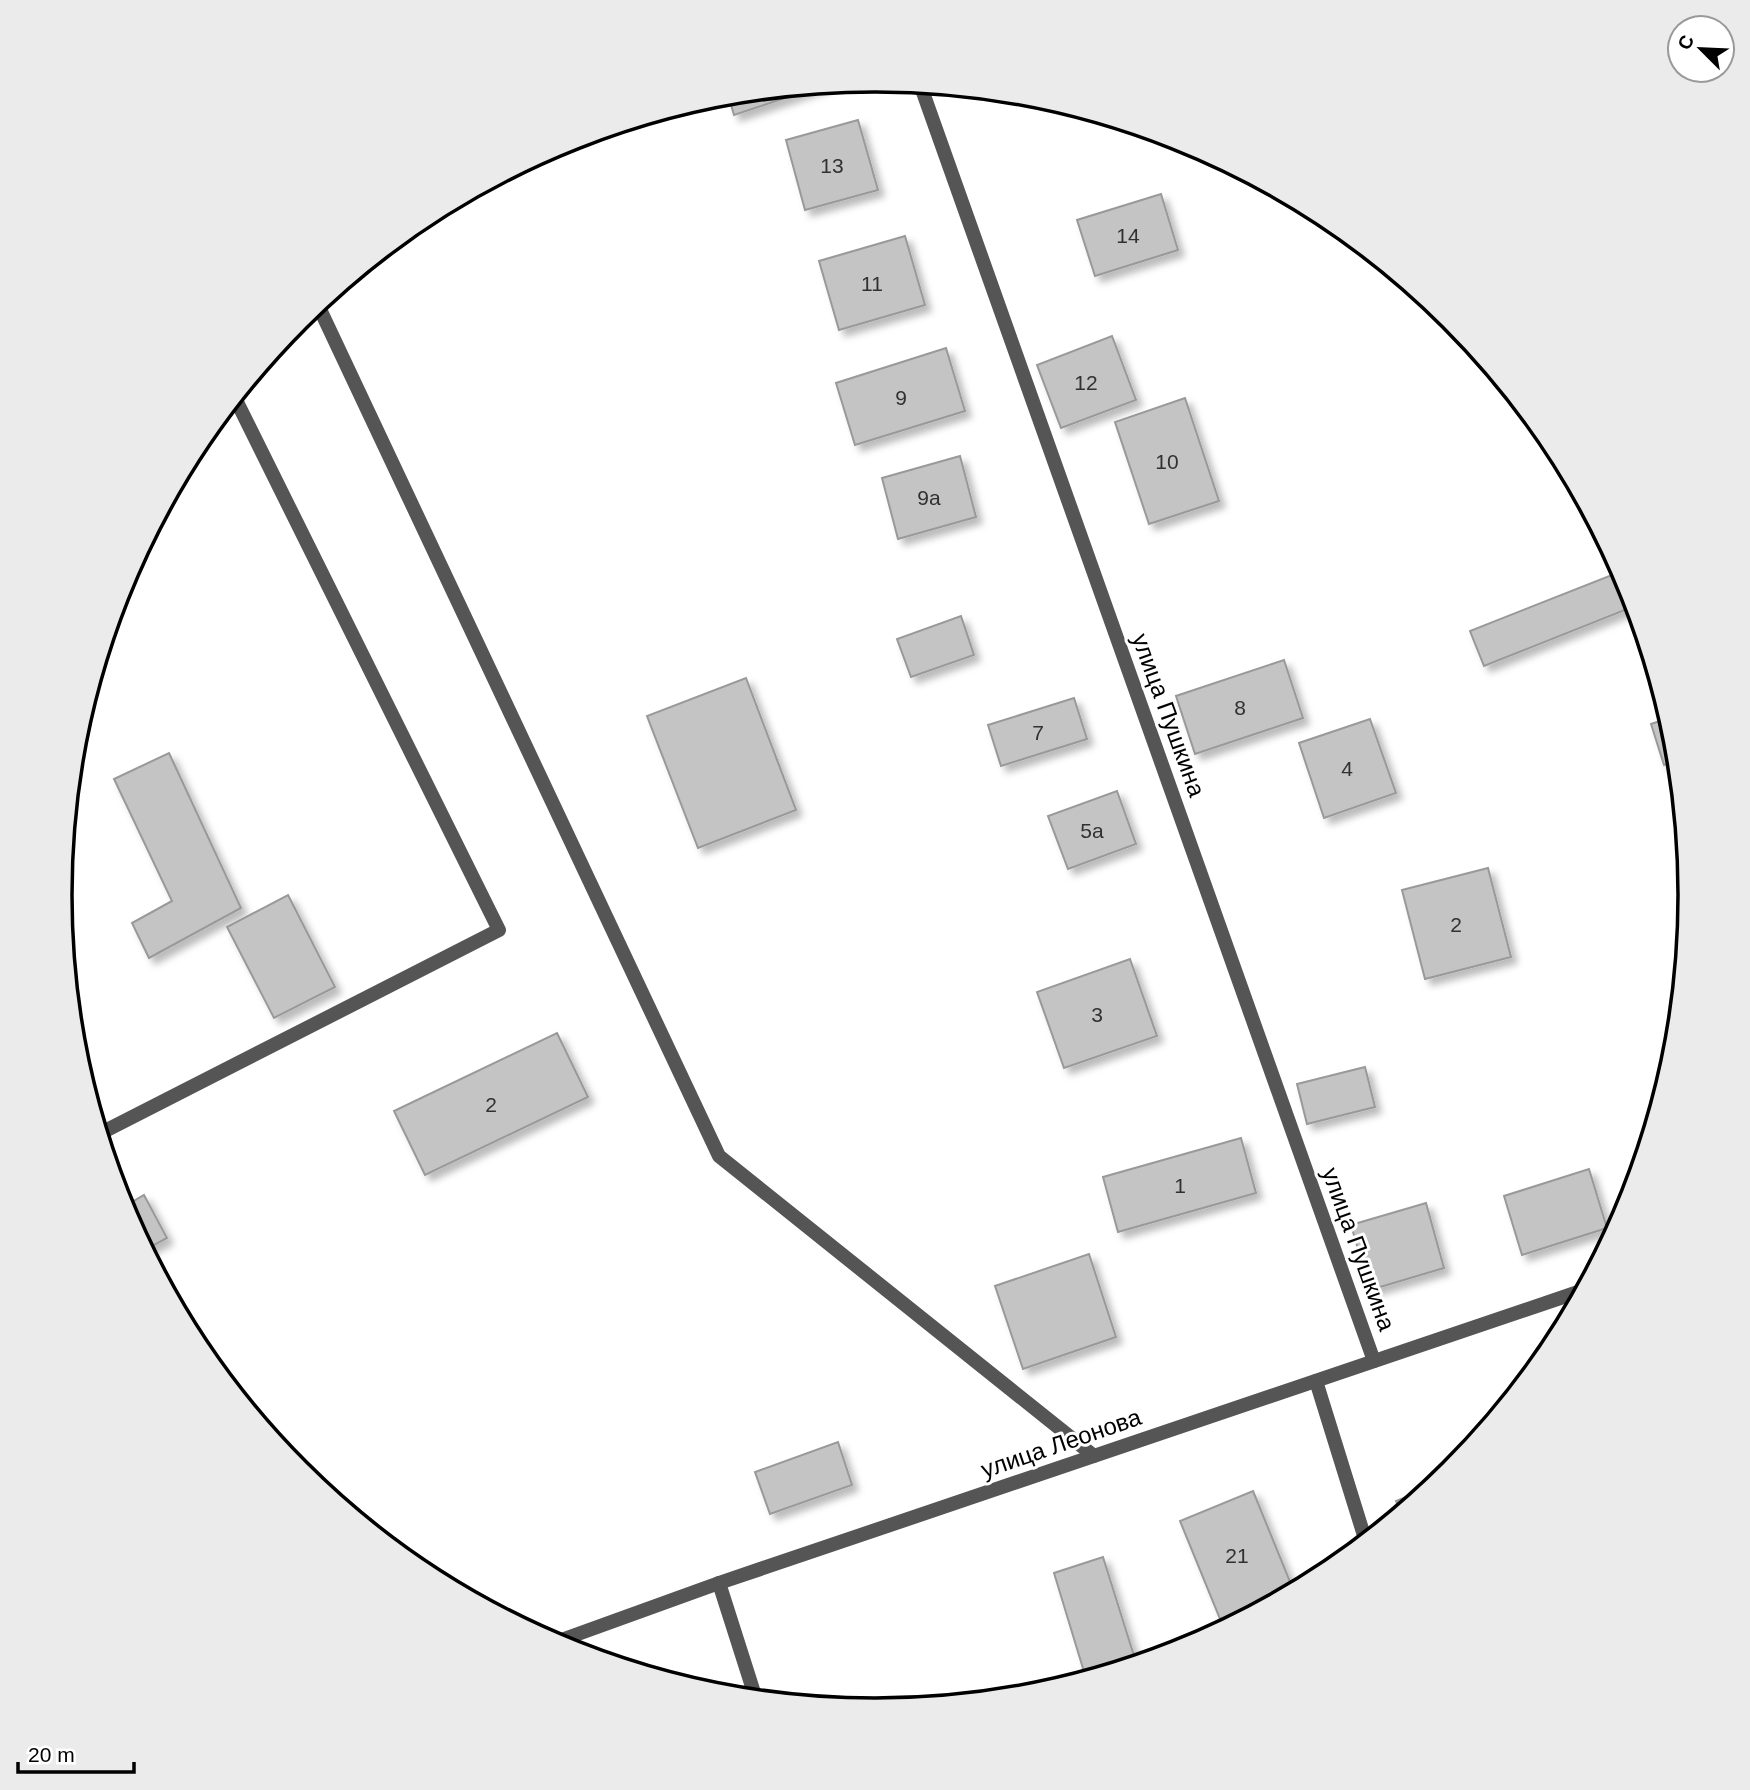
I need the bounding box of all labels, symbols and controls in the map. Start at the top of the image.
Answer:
north arrow [1666,14,1736,84]
text: С [1674,32,1698,53]
house number: 13 [820,154,844,177]
house number: 14 [1116,224,1140,247]
house number: 11 [861,272,883,295]
house number: 12 [1074,371,1098,394]
house number: 9 [895,386,907,409]
house number: 10 [1155,450,1179,473]
house number: 9а [917,486,941,509]
street label: улица Пушкина [1127,630,1211,801]
house number: 8 [1234,696,1246,719]
house number: 7 [1032,721,1044,744]
house number: 4 [1341,757,1353,780]
house number: 5а [1080,819,1104,842]
house number: 2 [1450,913,1462,936]
house number: 3 [1091,1003,1103,1026]
house number: 2 [485,1093,497,1116]
street label: улица Пушкина [1317,1164,1401,1335]
house number: 1 [1174,1174,1186,1197]
street label: улица Леонова [977,1403,1145,1483]
house number: 21 [1225,1544,1249,1567]
scale bar [18,1730,133,1774]
text: 20 m [28,1743,75,1766]

